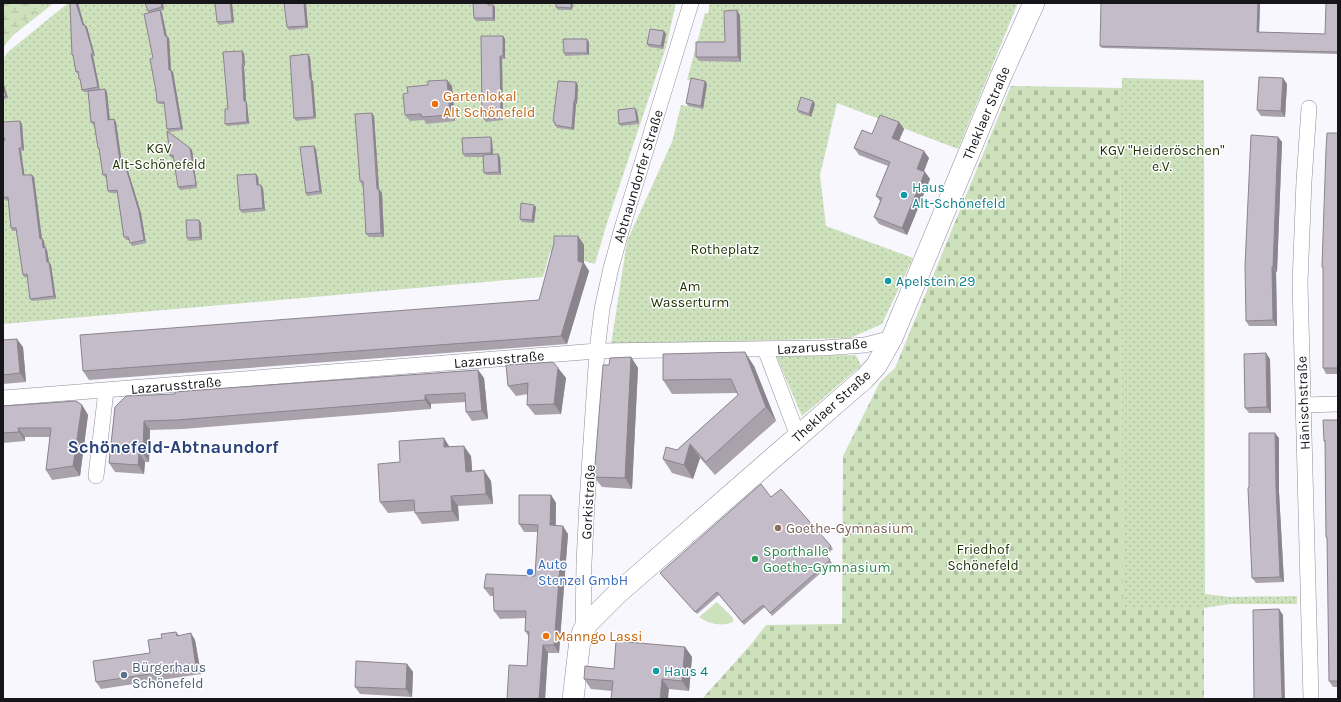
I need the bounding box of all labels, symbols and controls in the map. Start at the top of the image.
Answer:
street label: Theklaer Straße [959,64,1014,163]
place label: Gartenlokal Alt Schönefeld [443,88,535,121]
marker: Gartenlokal Alt Schönefeld [430,99,440,109]
street label: Abtnaundorfer Straße [610,108,667,245]
park label: KGV Alt-Schönefeld [112,140,206,173]
park label: KGV "Heideröschen" e.V. [1100,142,1224,175]
place label: Haus Alt-Schönefeld [912,179,1006,212]
marker: Haus Alt-Schönefeld [899,190,909,200]
park label: Rotheplatz [691,241,759,258]
place label: Apelstein 29 [896,273,975,290]
marker: Apelstein 29 [883,276,893,286]
park label: Am Wasserturm [651,278,729,311]
street label: Lazarusstraße [776,335,868,358]
street label: Lazarusstraße [453,347,545,372]
street label: Hänischstraße [1293,356,1314,450]
street label: Theklaer Straße [788,367,874,446]
street label: Lazarusstraße [130,373,222,398]
district label: Schönefeld-Abtnaundorf [67,436,279,458]
street label: Gorkistraße [578,464,599,540]
place label: Goethe-Gymnasium [786,520,914,537]
marker: Goethe-Gymnasium [773,523,783,533]
park label: Friedhof Schönefeld [947,541,1019,574]
place label: Sporthalle Goethe-Gymnasium [763,543,891,576]
marker: Sporthalle Goethe-Gymnasium [750,554,760,564]
place label: Auto Stenzel GmbH [538,556,628,589]
marker: Auto Stenzel GmbH [525,567,535,577]
place label: Manngo Lassi [554,628,642,645]
marker: Manngo Lassi [541,631,551,641]
place label: Bürgerhaus Schönefeld [132,659,206,692]
place label: Haus 4 [664,663,708,680]
marker: Haus 4 [651,666,661,676]
marker: Bürgerhaus Schönefeld [119,670,129,680]

